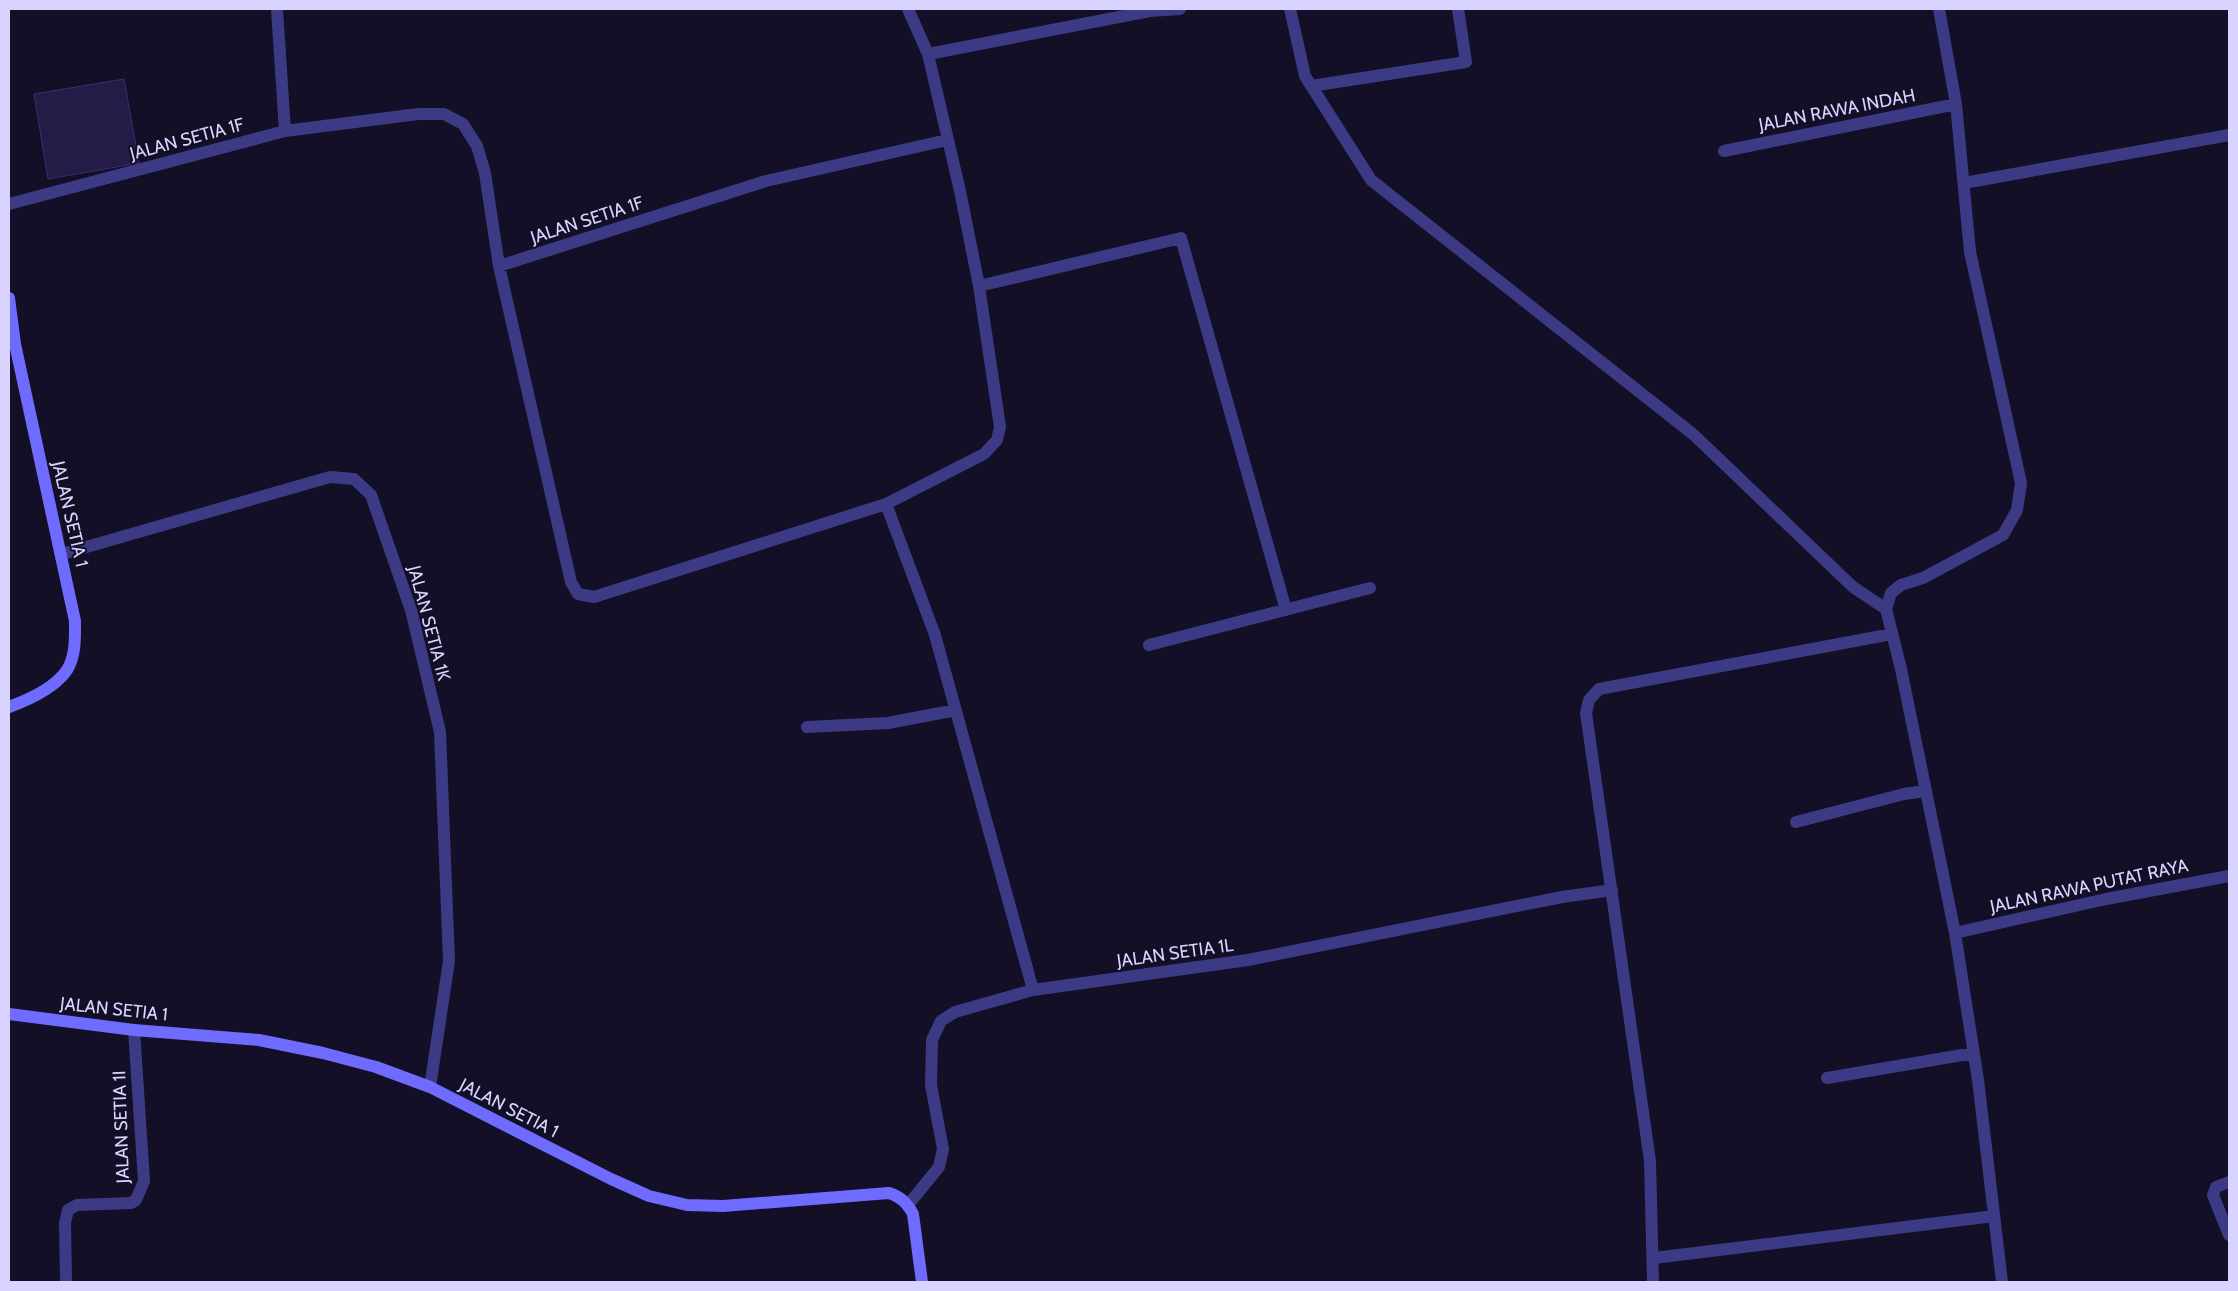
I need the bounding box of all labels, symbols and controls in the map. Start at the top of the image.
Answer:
street label: JALAN RAWA INDAH [1756,84,1917,136]
street label: JALAN SETIA 1F [126,113,247,165]
street label: JALAN SETIA 1F [527,191,647,249]
street label: JALAN SETIA 1 [47,458,93,569]
street label: JALAN SETIA 1K [403,562,455,684]
street label: JALAN RAWA PUTAT RAYA [1987,854,2190,918]
street label: JALAN SETIA 1L [1114,934,1235,972]
street label: JALAN SETIA 1 [58,992,169,1026]
street label: JALAN SETIA 1I [108,1070,134,1185]
street label: JALAN SETIA 1 [455,1073,562,1142]

